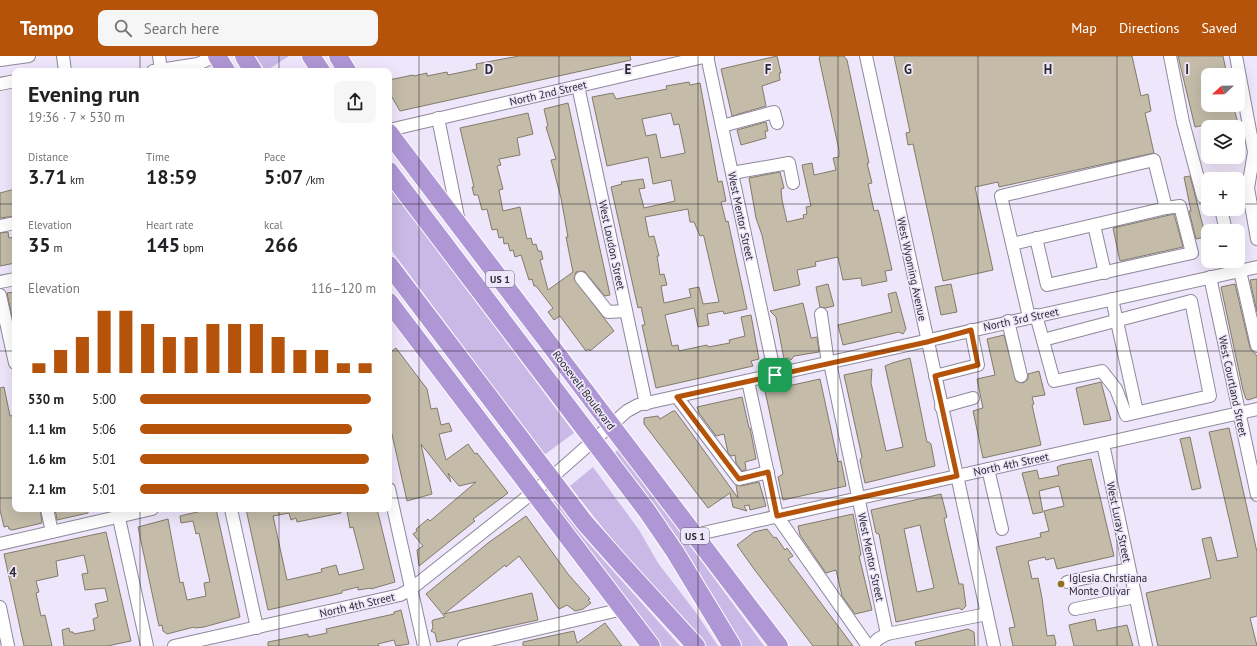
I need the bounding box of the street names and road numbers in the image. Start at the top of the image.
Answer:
street label: North 2nd Street [508,77,588,109]
street label: West Mentor Street [725,170,757,262]
street label: West Loudon Street [596,199,628,291]
street label: West Wyoming Avenue [894,216,930,323]
road number: US 1 [486,271,514,287]
street label: North 3rd Street [982,304,1060,334]
street label: West Courtland Street [1215,334,1251,438]
street label: Roosevelt Boulevard [550,348,618,432]
street label: North 4th Street [972,449,1050,479]
street label: West Luray Street [1104,480,1134,564]
street label: West Mentor Street [855,511,887,603]
road number: US 1 [681,528,709,544]
street label: North 4th Street [318,589,396,620]

